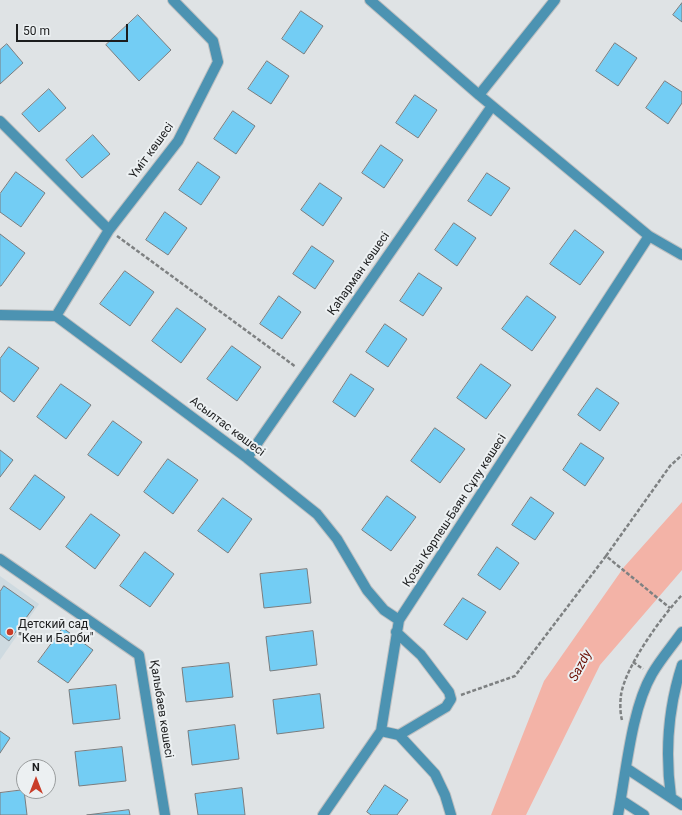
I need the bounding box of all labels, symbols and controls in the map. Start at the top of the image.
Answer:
scale bar [18,16,130,42]
text: 50 m [23,24,50,38]
street label: Үміт көшесі [127,120,177,182]
street label: Қаһарман көшесі [325,229,393,319]
street label: Асылтас көшесі [187,394,267,460]
street label: Қозы Көрпеш-Баян Сұлу көшесі [400,432,510,590]
place label: Детский сад "Кен и Барби" [18,618,94,646]
marker: Детский сад "Кен и Барби" [5,627,15,637]
water label: Sazdy [566,648,596,684]
street label: Қалыбаев көшесі [146,659,176,759]
north arrow [16,759,56,799]
text: N [32,761,40,774]

